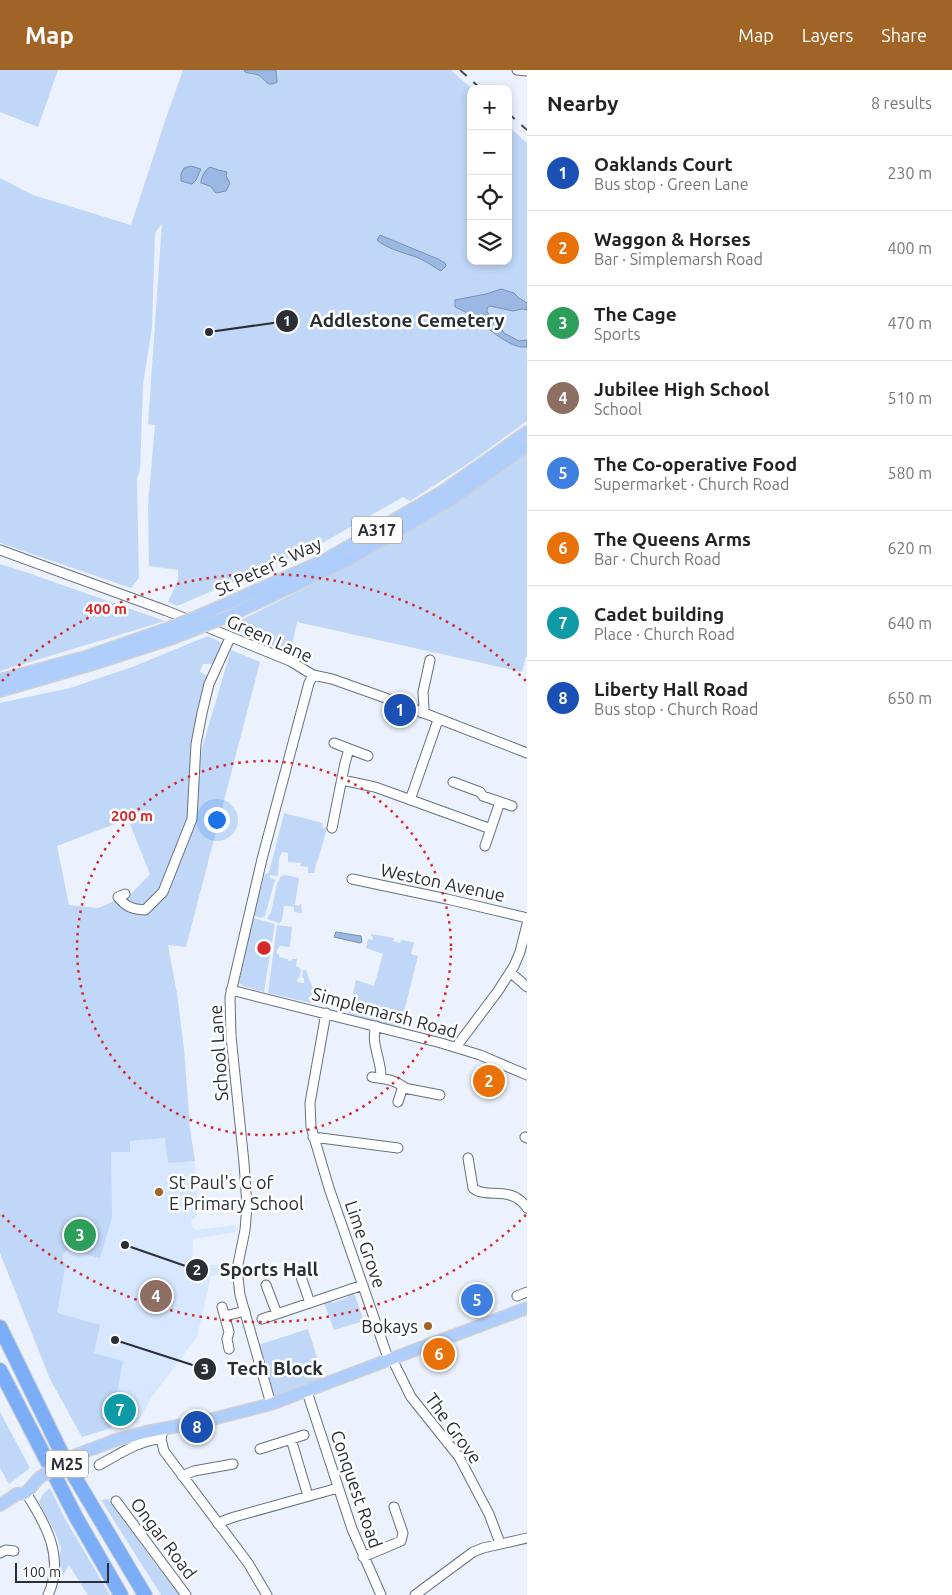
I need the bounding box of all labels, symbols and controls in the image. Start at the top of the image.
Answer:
text: Map [25,22,74,49]
text: Map [738,25,774,45]
text: Layers [802,25,853,45]
text: Share [881,25,927,45]
map controls [467,85,512,265]
button: + [467,85,512,130]
text: Nearby [547,91,618,115]
text: 8 results [871,94,932,112]
button: − [467,130,512,175]
text: Oaklands Court [594,153,733,175]
text: 1 [558,164,568,182]
text: 230 m [887,164,932,182]
button: locate [467,175,512,220]
text: Bus stop · Green Lane [594,175,749,193]
button: layers [467,220,512,265]
text: Waggon & Horses [594,228,751,250]
text: 2 [558,239,568,257]
text: 400 m [887,239,932,257]
text: Bar · Simplemarsh Road [594,250,763,268]
text: The Cage [594,303,677,325]
callout: Addlestone Cemetery [274,304,514,338]
text: Addlestone Cemetery [309,309,505,331]
text: 1 [283,312,291,329]
text: 3 [558,314,568,332]
text: 470 m [887,314,932,332]
text: Sports [594,325,640,343]
text: Jubilee High School [594,378,770,400]
text: 4 [558,389,568,407]
text: 510 m [887,389,932,407]
text: School [594,400,642,418]
text: The Co-operative Food [594,453,797,475]
text: 5 [558,464,568,482]
text: 580 m [887,464,932,482]
text: Supermarket · Church Road [594,475,789,493]
road number: A317 [352,516,402,544]
text: The Queens Arms [594,528,751,550]
street label: St Peter's Way [212,532,325,599]
text: 6 [558,539,568,557]
text: 620 m [887,539,932,557]
text: Bar · Church Road [594,550,721,568]
text: 400 m [85,600,127,617]
text: Cadet building [594,603,724,625]
street label: Green Lane [224,610,316,666]
text: 7 [558,614,568,632]
text: 640 m [887,614,932,632]
text: Place · Church Road [594,625,735,643]
text: Liberty Hall Road [594,678,748,700]
text: 8 [558,689,568,707]
text: 650 m [887,689,932,707]
pin: 1 [384,691,416,729]
text: Bus stop · Church Road [594,700,758,718]
text: 200 m [111,807,153,824]
your location [204,807,230,833]
street label: Weston Avenue [379,859,507,905]
centre of rings [255,939,273,957]
street label: Simplemarsh Road [310,983,460,1041]
street label: School Lane [205,1004,231,1102]
pin: 2 [473,1062,505,1100]
place label: St Paul's C of E Primary School [169,1172,304,1213]
marker: St Paul's C of E Primary School [153,1186,165,1198]
street label: Lime Grove [342,1198,390,1290]
pin: 3 [64,1216,96,1254]
callout: Sports Hall [184,1253,328,1287]
text: Sports Hall [220,1258,319,1280]
text: 2 [193,1261,201,1278]
pin: 4 [140,1277,172,1315]
pin: 5 [461,1281,493,1319]
place label: Bokays [361,1316,418,1336]
marker: Bokays [422,1320,434,1332]
pin: 6 [423,1335,455,1373]
callout: Tech Block [192,1352,333,1386]
text: Tech Block [227,1357,323,1379]
text: 3 [201,1360,209,1377]
street label: The Grove [422,1389,486,1467]
pin: 7 [104,1391,136,1429]
pin: 8 [181,1408,213,1446]
street label: Conquest Road [328,1428,386,1550]
road number: M25 [46,1450,88,1478]
street label: Ongar Road [127,1494,201,1582]
scale bar [15,1560,109,1583]
text: 100 m [22,1564,61,1580]

